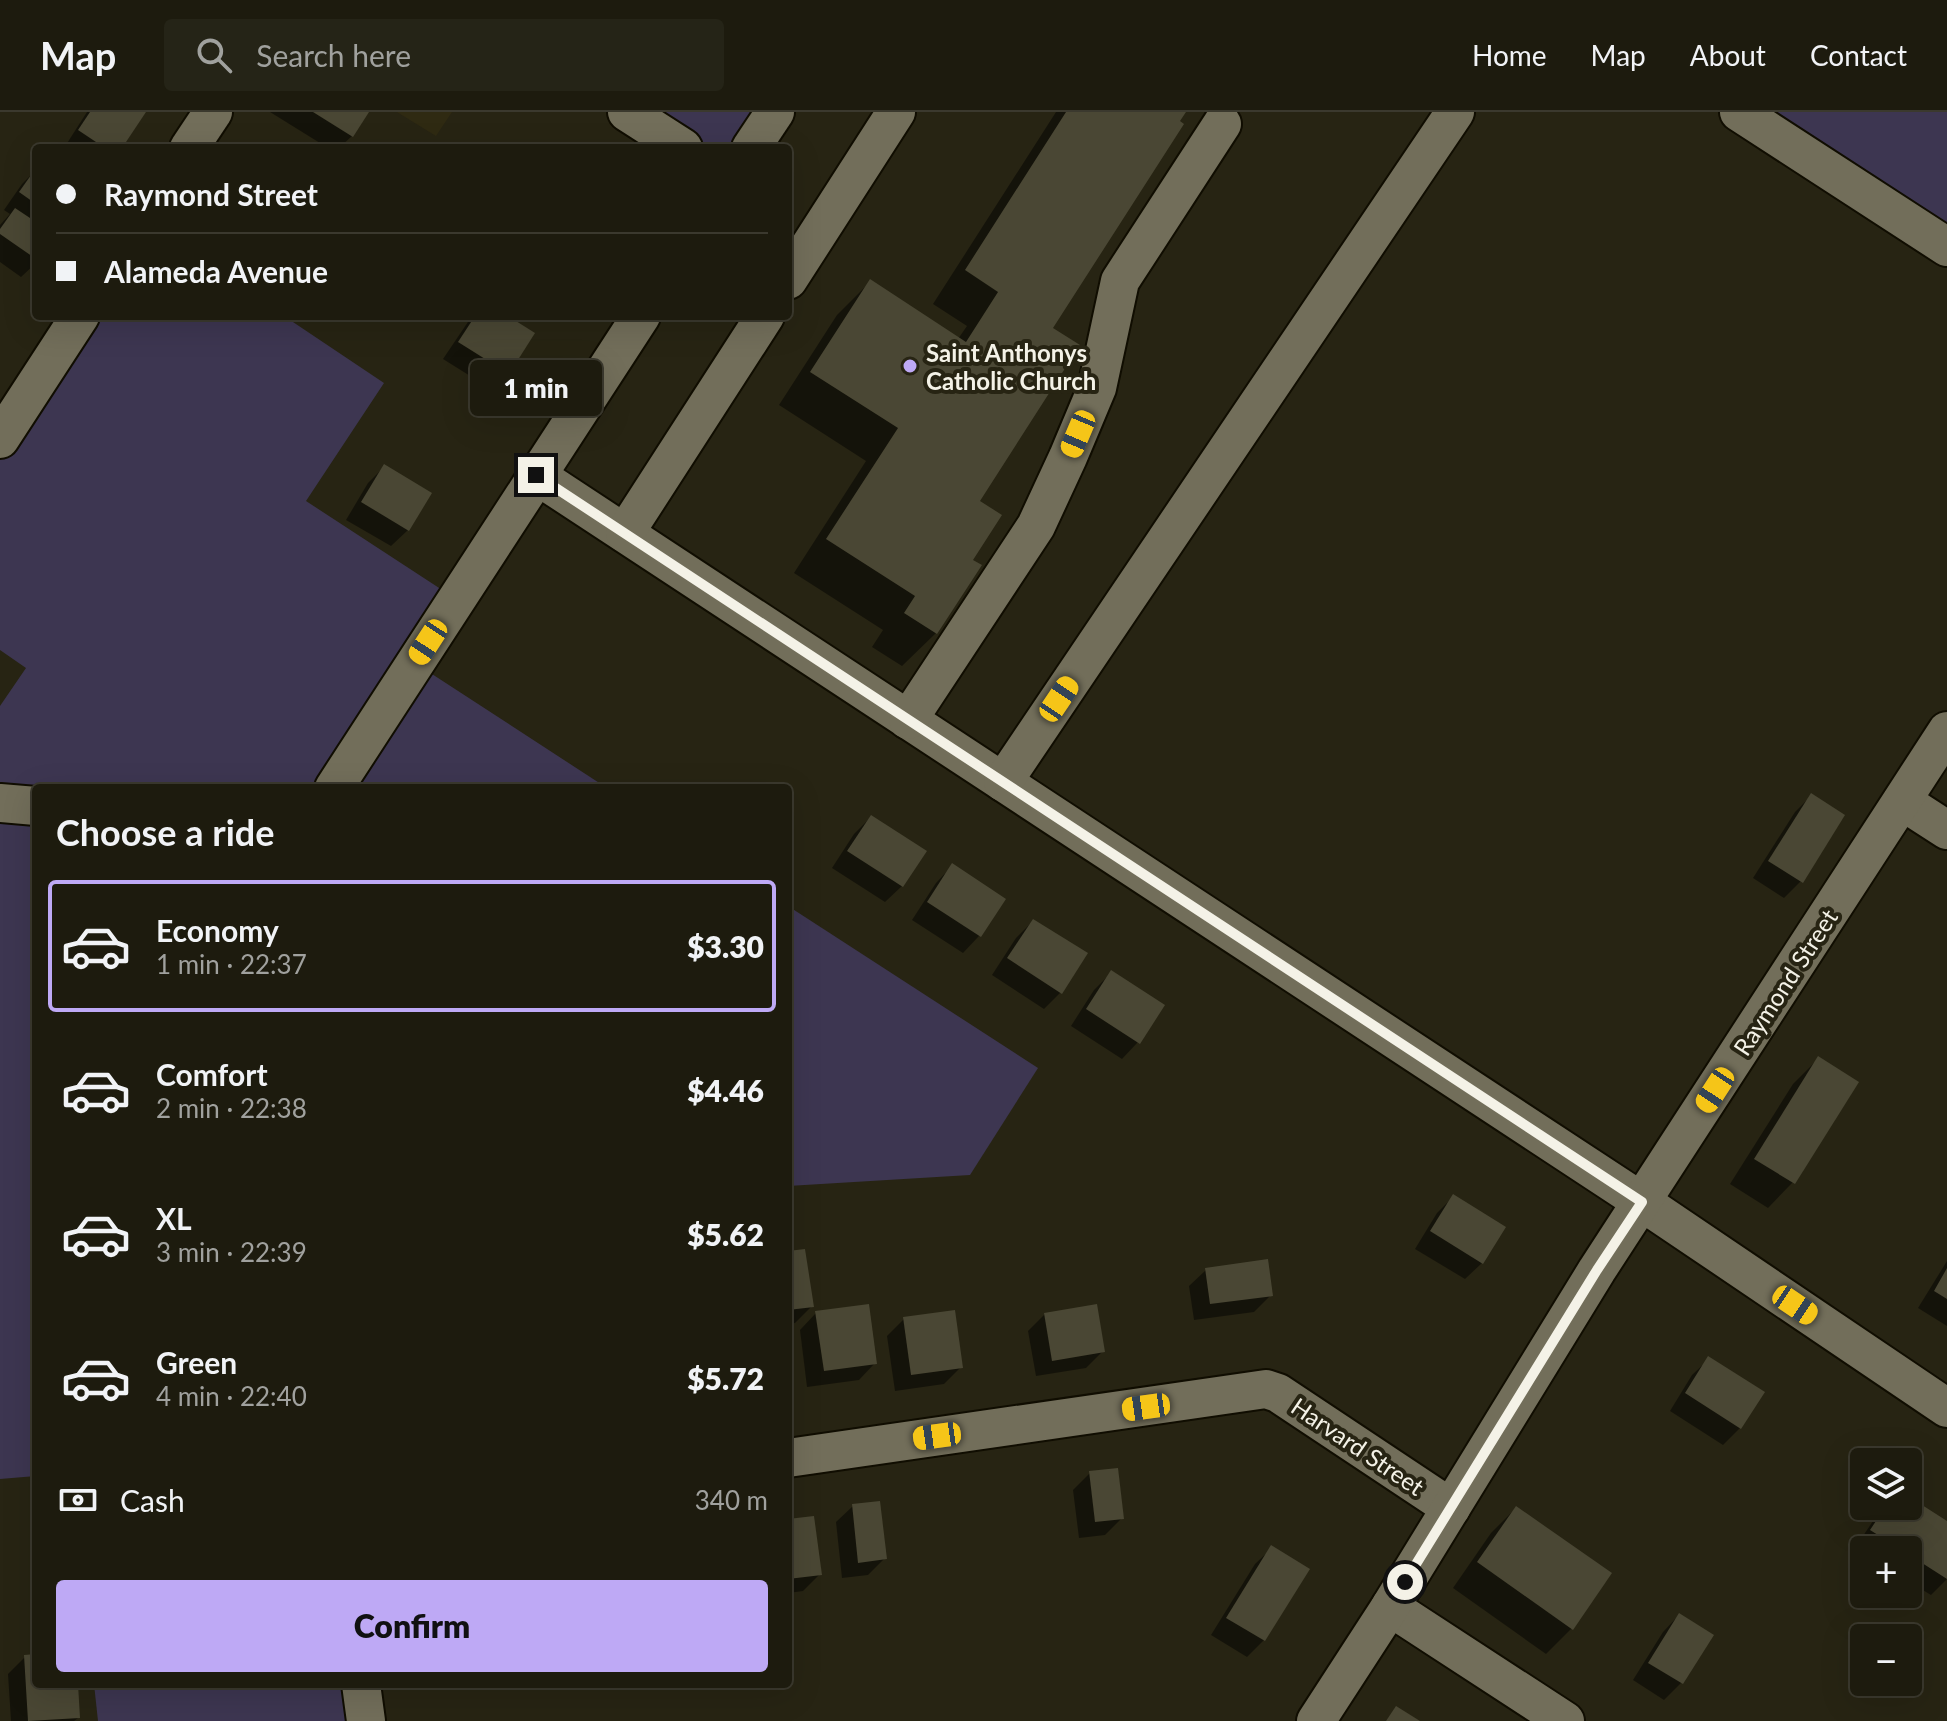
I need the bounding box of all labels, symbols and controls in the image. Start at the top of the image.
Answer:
search box [164,19,724,91]
text: Map [40,32,116,78]
icon: search [192,33,236,77]
text: Search here [256,37,411,73]
text: Home [1472,38,1547,72]
text: Map [1591,38,1646,72]
text: About [1690,38,1766,72]
text: Contact [1810,38,1907,72]
text: Raymond Street [104,176,318,212]
text: Alameda Avenue [104,253,328,289]
place label: Saint Anthonys Catholic Church [926,338,1096,395]
marker: Saint Anthonys Catholic Church [901,357,919,375]
callout: 1 min [470,359,602,415]
text: 1 min [504,372,568,404]
car [1058,407,1098,461]
route end [518,457,554,493]
car [405,615,451,669]
car [1036,672,1082,726]
text: Choose a ride [56,810,275,854]
street label: Raymond Street [1727,903,1843,1061]
icon: car [60,910,132,982]
text: Economy [156,912,279,948]
text: $3.30 [687,928,764,964]
text: 1 min · 22:37 [156,948,307,980]
icon: car [60,1054,132,1126]
text: Comfort [156,1056,268,1092]
car [1692,1063,1738,1117]
text: $4.46 [687,1072,764,1108]
text: 2 min · 22:38 [156,1092,307,1124]
icon: car [60,1198,132,1270]
text: XL [156,1200,192,1236]
text: $5.62 [687,1216,764,1252]
text: 3 min · 22:39 [156,1236,307,1268]
car [1768,1282,1822,1328]
icon: car [60,1342,132,1414]
text: Green [156,1344,237,1380]
text: $5.72 [687,1360,764,1396]
text: 4 min · 22:40 [156,1380,307,1412]
street label: Harvard Street [1286,1391,1430,1501]
car [1121,1392,1171,1422]
car [912,1421,962,1451]
map controls [1850,1448,1922,1696]
button: layers [1850,1448,1922,1520]
icon: cash [56,1478,100,1522]
text: Cash [120,1482,185,1518]
text: 340 m [695,1484,768,1516]
button: + [1850,1536,1922,1608]
route start [1387,1564,1423,1600]
button: Confirm [56,1580,768,1672]
button: − [1850,1624,1922,1696]

